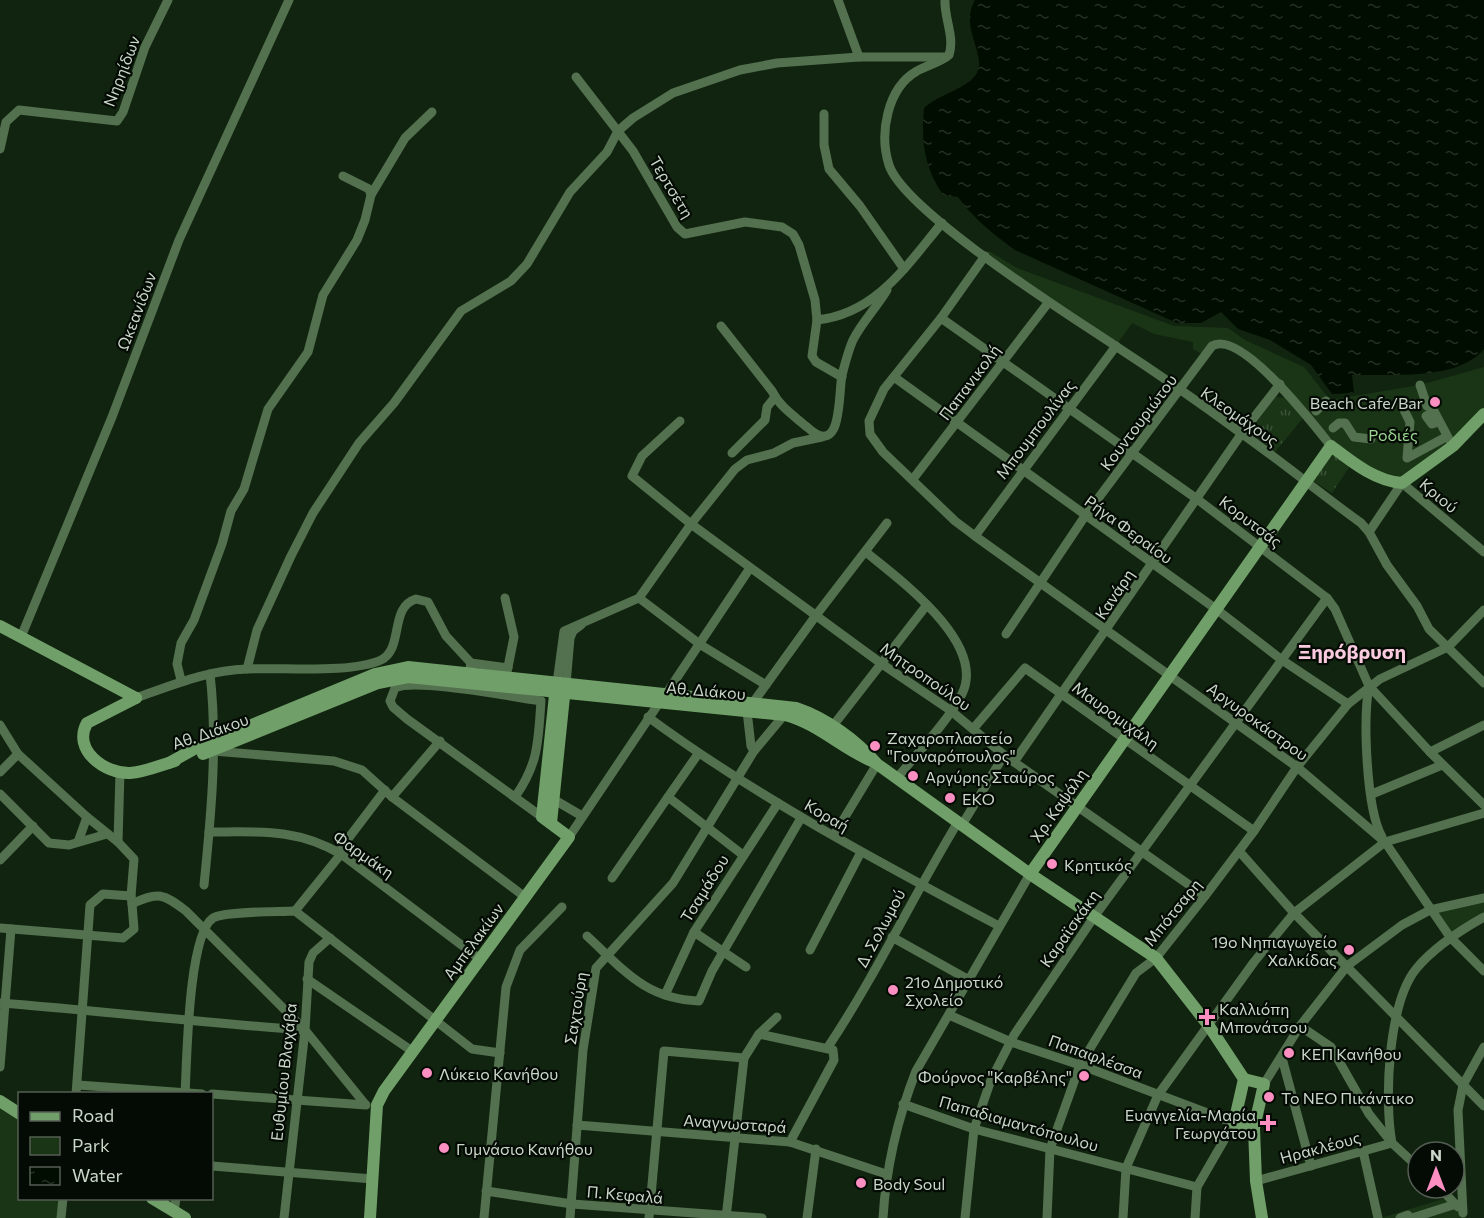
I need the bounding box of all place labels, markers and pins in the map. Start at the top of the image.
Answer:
place label: Beach Cafe/Bar [1310,393,1424,412]
marker: Beach Cafe/Bar [1428,395,1442,409]
place label: Ζαχαροπλαστείο "Γουναρόπουλος" [887,728,1016,765]
marker: Ζαχαροπλαστείο "Γουναρόπουλος" [868,739,882,753]
place label: Αργύρης Σταύρος [925,767,1055,786]
marker: Αργύρης Σταύρος [906,769,920,783]
place label: ΕΚΟ [962,789,995,808]
marker: ΕΚΟ [943,791,957,805]
place label: Κρητικός [1064,855,1132,874]
marker: Κρητικός [1045,857,1059,871]
place label: 19ο Νηπιαγωγείο Χαλκίδας [1211,932,1337,969]
marker: 19ο Νηπιαγωγείο Χαλκίδας [1342,943,1356,957]
place label: 21ο Δημοτικό Σχολείο [905,972,1003,1009]
marker: 21ο Δημοτικό Σχολείο [886,983,900,997]
place label: Καλλιόπη Μπονάτσου [1219,999,1307,1036]
marker: Καλλιόπη Μπονάτσου [1200,1010,1214,1024]
place label: ΚΕΠ Κανήθου [1301,1044,1402,1063]
marker: ΚΕΠ Κανήθου [1282,1046,1296,1060]
place label: Λύκειο Κανήθου [439,1064,558,1083]
marker: Λύκειο Κανήθου [420,1066,434,1080]
place label: Φούρνος "Καρβέλης" [918,1067,1072,1086]
marker: Φούρνος "Καρβέλης" [1077,1069,1091,1083]
place label: Το ΝΕΟ Πικάντικο [1281,1088,1414,1107]
marker: Το ΝΕΟ Πικάντικο [1262,1090,1276,1104]
place label: Ευαγγελία-Μαρία Γεωργάτου [1125,1105,1256,1142]
marker: Ευαγγελία-Μαρία Γεωργάτου [1261,1116,1275,1130]
place label: Γυμνάσιο Κανήθου [456,1139,593,1158]
marker: Γυμνάσιο Κανήθου [437,1141,451,1155]
place label: Body Soul [873,1174,945,1193]
marker: Body Soul [854,1176,868,1190]

